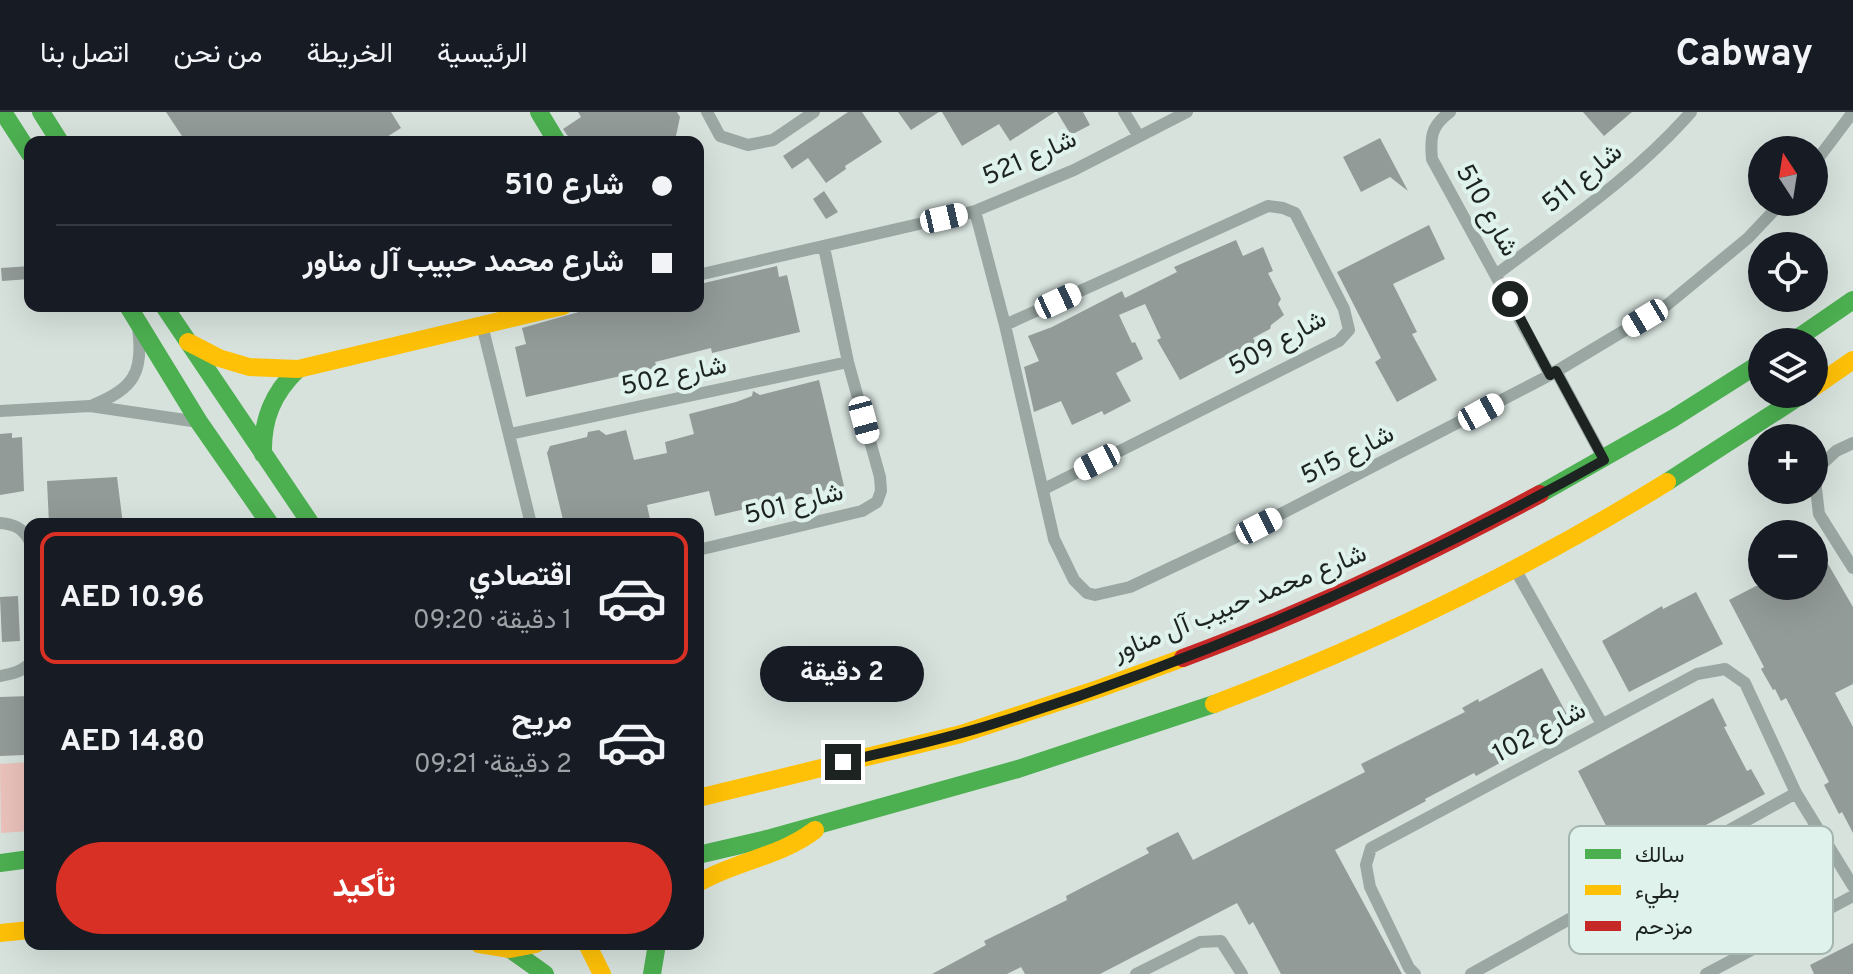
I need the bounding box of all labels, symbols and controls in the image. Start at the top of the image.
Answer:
text: Cabway [1676,31,1813,80]
text: اتصل بنا [40,37,130,73]
text: من نحن [174,37,262,73]
text: الخريطة [306,37,393,73]
text: الرئيسية [437,37,528,73]
street label: شارع 521 [978,124,1082,194]
north arrow [1748,136,1828,216]
map controls [1748,136,1828,600]
street label: شارع 511 [1536,137,1630,221]
street label: شارع 510 [1447,159,1525,263]
text: شارع 510 [504,168,624,205]
car [918,201,970,235]
button: locate [1748,232,1828,312]
text: شارع محمد حبيب آل مناور [303,245,624,282]
car [1031,280,1085,322]
route start [1492,281,1528,317]
car [1618,295,1672,341]
street label: شارع 509 [1223,304,1333,384]
button: layers [1748,328,1828,408]
street label: شارع 502 [618,350,730,404]
car [1454,390,1508,434]
car [846,394,882,446]
street label: شارع 515 [1296,419,1400,493]
button: + [1748,424,1828,504]
car [1070,440,1124,484]
street label: شارع 501 [741,477,847,533]
car [1232,504,1286,548]
button: − [1748,520,1828,600]
street label: شارع محمد حبيب آل مناور [1107,538,1372,670]
text: اقتصادي [469,559,572,596]
icon: car [596,562,668,634]
text: AED 10.96 [60,580,205,617]
text: 1 دقيقة · 09:20 [413,605,572,638]
callout: 2 دقيقة [761,646,925,702]
text: 2 دقيقة [800,657,884,690]
street label: شارع 102 [1488,695,1592,771]
text: مريح [512,703,572,740]
icon: car [596,706,668,778]
text: AED 14.80 [60,724,205,761]
route end [825,744,861,780]
text: 2 دقيقة · 09:21 [414,749,572,782]
legend [1569,826,1833,954]
button: تأكيد [56,842,672,934]
text: سالك [1635,843,1684,870]
text: بطيء [1635,879,1680,909]
text: مزدحم [1635,915,1693,942]

